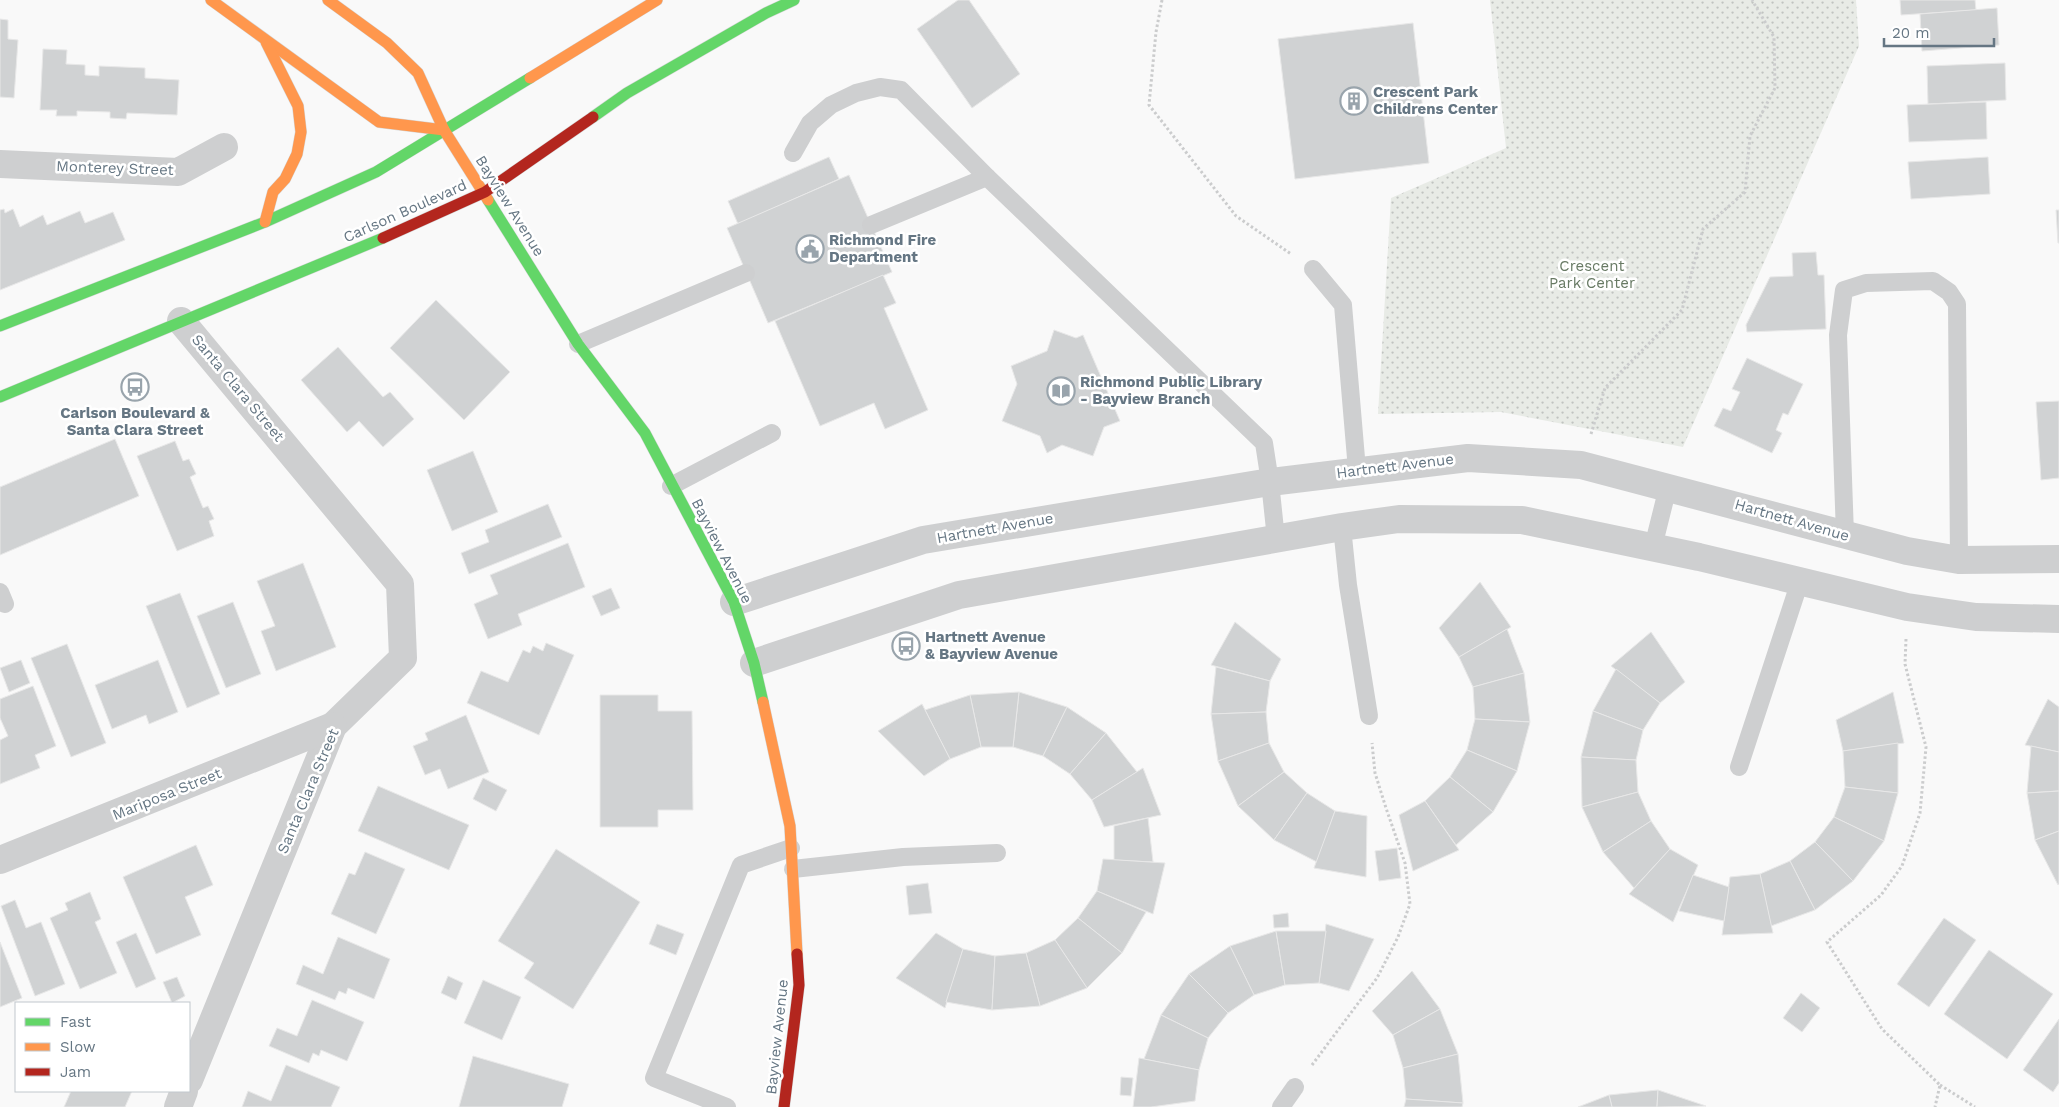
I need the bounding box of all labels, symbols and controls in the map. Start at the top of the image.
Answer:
scale bar [1884,15,1994,47]
text: 20 m [1892,24,1930,42]
place label: Crescent Park Childrens Center [1373,83,1498,118]
building icon: Crescent Park Childrens Center [1339,86,1369,116]
street label: Bayview Avenue [472,152,548,260]
street label: Monterey Street [56,157,175,179]
street label: Carlson Boulevard [340,176,470,246]
place label: Richmond Fire Department [829,231,936,266]
public building icon: Richmond Fire Department [795,234,825,264]
park label: Crescent Park Center [1549,257,1635,292]
street label: Santa Clara Street [188,331,289,446]
bus stop icon: Carlson Boulevard & Santa Clara Street [120,372,150,402]
place label: Richmond Public Library - Bayview Branch [1080,373,1263,408]
library icon: Richmond Public Library - Bayview Branch [1046,376,1076,406]
place label: Carlson Boulevard & Santa Clara Street [60,404,210,439]
street label: Hartnett Avenue [1335,450,1455,482]
street label: Bayview Avenue [688,495,756,607]
street label: Hartnett Avenue [1733,495,1851,545]
street label: Hartnett Avenue [935,509,1055,547]
place label: Hartnett Avenue & Bayview Avenue [925,628,1058,663]
bus stop icon: Hartnett Avenue & Bayview Avenue [891,631,921,661]
street label: Santa Clara Street [273,725,343,856]
street label: Mariposa Street [110,764,225,824]
street label: Bayview Avenue [762,979,792,1095]
legend [15,1002,190,1092]
text: Fast [60,1013,92,1031]
text: Slow [60,1038,96,1056]
text: Jam [60,1063,91,1081]

